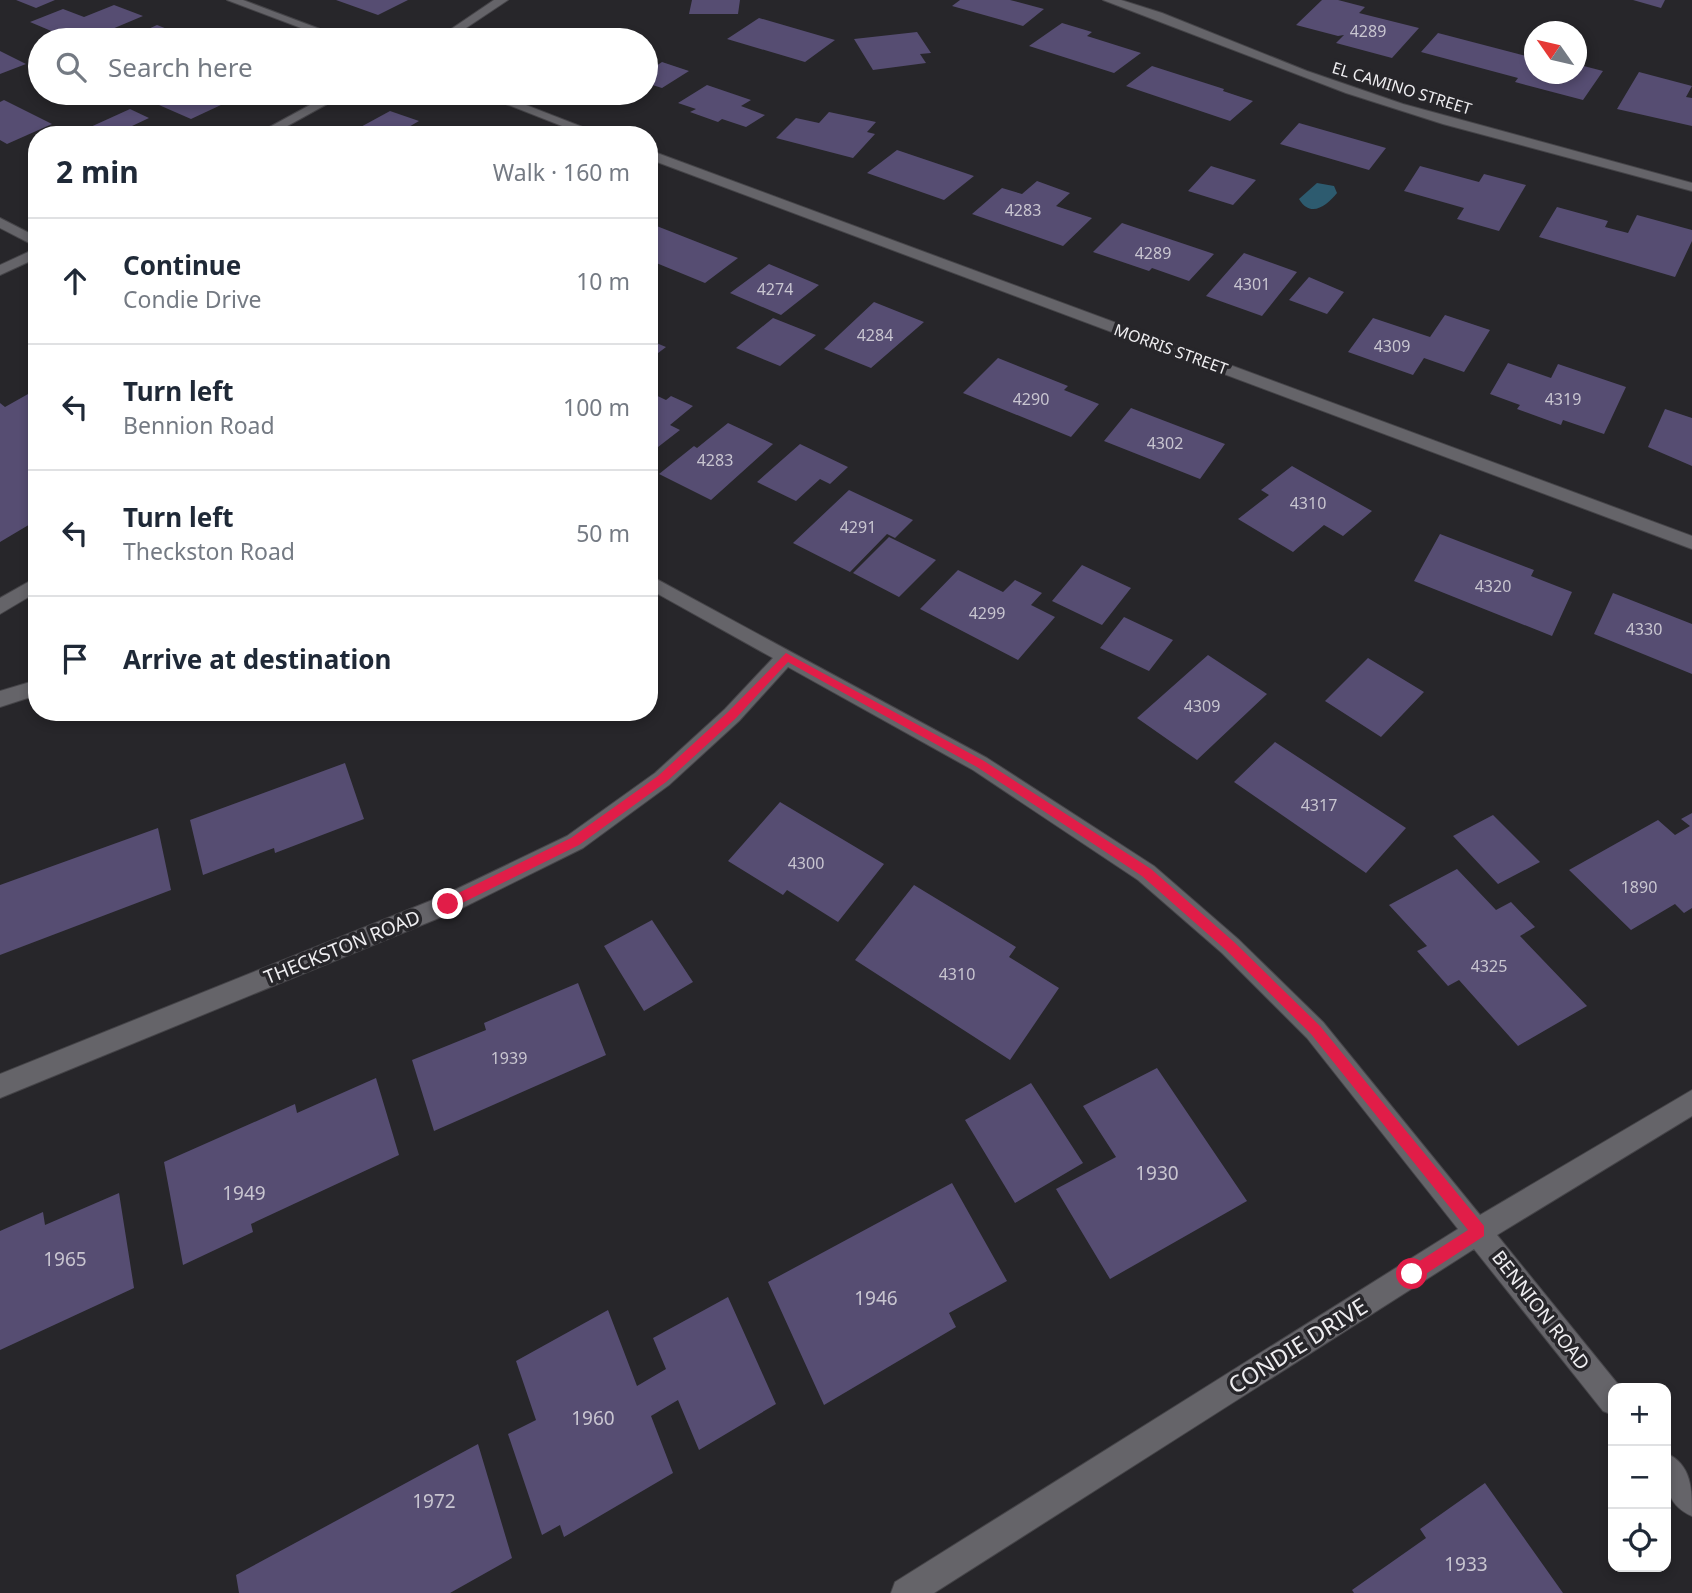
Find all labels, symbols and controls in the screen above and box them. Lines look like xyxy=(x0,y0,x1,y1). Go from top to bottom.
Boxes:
house number: 4289 xyxy=(1350,20,1386,42)
north arrow xyxy=(1524,21,1587,84)
search box xyxy=(28,28,658,105)
icon: search xyxy=(52,48,90,86)
text: Search here xyxy=(108,49,253,85)
street label: EL CAMINO STREET xyxy=(1330,56,1475,120)
text: 2 min xyxy=(56,151,139,192)
text: Walk · 160 m xyxy=(493,156,630,188)
house number: 4283 xyxy=(1005,199,1041,221)
house number: 4289 xyxy=(1135,242,1171,264)
text: Continue xyxy=(123,247,241,283)
icon: ahead xyxy=(56,262,94,300)
text: 10 m xyxy=(576,265,630,297)
house number: 4301 xyxy=(1234,273,1270,295)
house number: 4274 xyxy=(757,278,793,300)
text: Condie Drive xyxy=(123,283,262,315)
street label: MORRIS STREET xyxy=(1111,318,1231,380)
house number: 4284 xyxy=(857,324,893,346)
house number: 4309 xyxy=(1374,335,1410,357)
text: Turn left xyxy=(123,373,234,409)
icon: left xyxy=(56,388,94,426)
house number: 4290 xyxy=(1013,388,1049,410)
house number: 4319 xyxy=(1545,388,1581,410)
text: 100 m xyxy=(563,391,630,423)
text: Bennion Road xyxy=(123,409,275,441)
house number: 4302 xyxy=(1147,432,1183,454)
house number: 4283 xyxy=(697,449,733,471)
house number: 4310 xyxy=(1290,492,1326,514)
text: Turn left xyxy=(123,499,234,535)
icon: left xyxy=(56,514,94,552)
house number: 4291 xyxy=(840,516,876,538)
text: 50 m xyxy=(576,517,630,549)
text: Theckston Road xyxy=(123,535,295,567)
house number: 4320 xyxy=(1475,575,1511,597)
house number: 4299 xyxy=(969,602,1005,624)
house number: 4330 xyxy=(1626,618,1662,640)
icon: arrive xyxy=(56,640,94,678)
text: Arrive at destination xyxy=(123,641,392,677)
house number: 4309 xyxy=(1184,695,1220,717)
house number: 4317 xyxy=(1301,794,1337,816)
house number: 4300 xyxy=(788,852,824,874)
house number: 1890 xyxy=(1621,876,1657,898)
route end xyxy=(432,888,463,919)
street label: THECKSTON ROAD xyxy=(260,904,424,990)
house number: 4325 xyxy=(1471,955,1507,977)
house number: 4310 xyxy=(939,963,975,985)
house number: 1939 xyxy=(491,1047,527,1069)
house number: 1930 xyxy=(1135,1160,1179,1186)
house number: 1949 xyxy=(222,1180,266,1206)
street label: BENNION ROAD xyxy=(1486,1245,1596,1375)
house number: 1965 xyxy=(43,1246,87,1272)
route start xyxy=(1396,1258,1427,1289)
house number: 1946 xyxy=(854,1285,898,1311)
street label: CONDIE DRIVE xyxy=(1222,1290,1373,1401)
map controls xyxy=(1608,1383,1671,1572)
button: + xyxy=(1608,1383,1671,1446)
house number: 1960 xyxy=(571,1405,615,1431)
button: − xyxy=(1608,1446,1671,1509)
house number: 1972 xyxy=(412,1488,456,1514)
button: locate xyxy=(1608,1509,1671,1572)
house number: 1933 xyxy=(1444,1551,1488,1577)

